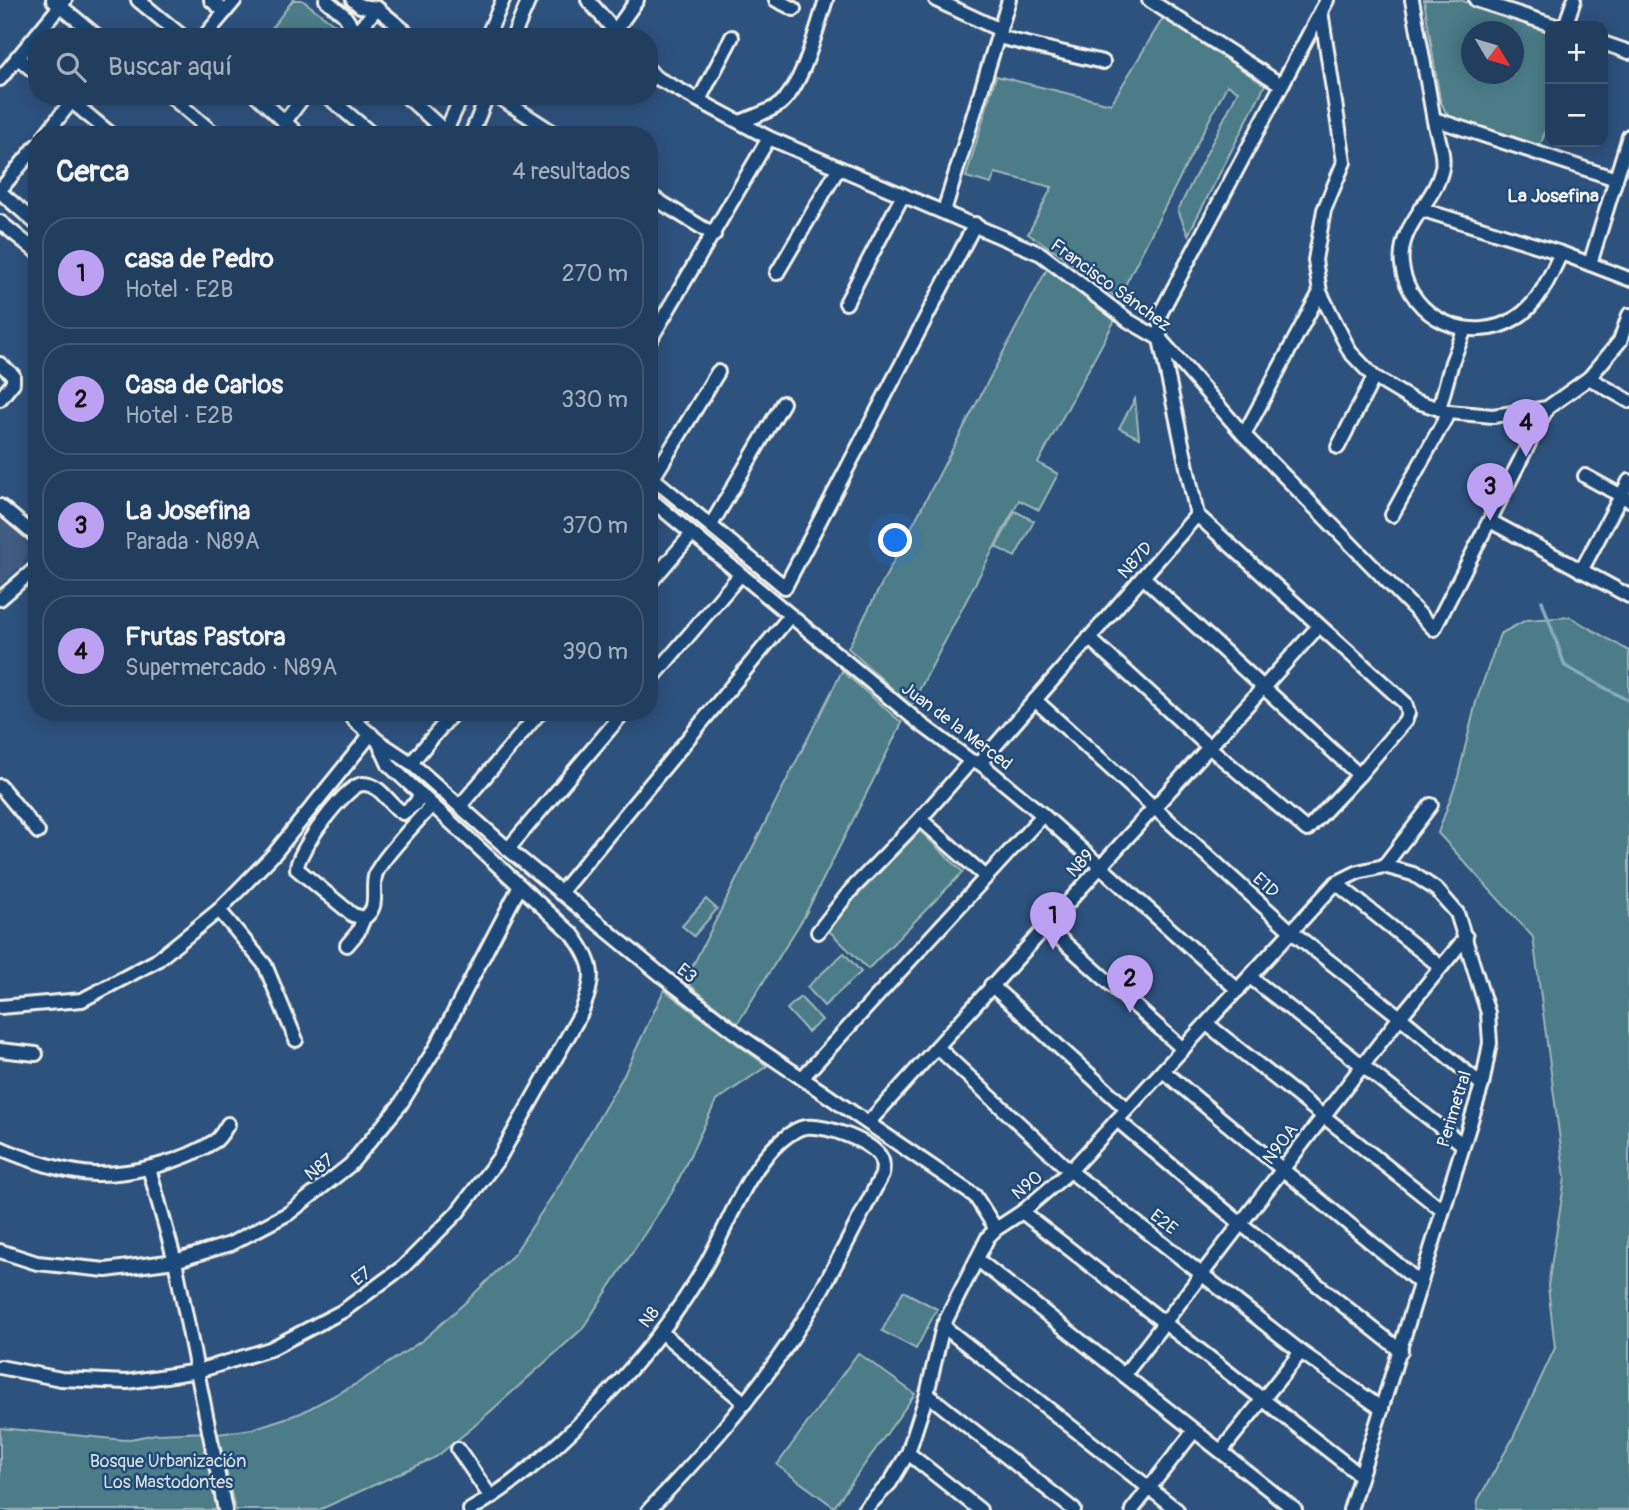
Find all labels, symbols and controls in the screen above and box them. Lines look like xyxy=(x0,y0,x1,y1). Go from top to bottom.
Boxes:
north arrow xyxy=(1461,21,1524,84)
map controls xyxy=(1545,21,1608,147)
button: + xyxy=(1545,21,1608,84)
search box xyxy=(28,28,658,105)
icon: search xyxy=(52,48,90,86)
text: Buscar aquí xyxy=(108,51,232,83)
button: − xyxy=(1545,84,1608,147)
text: Cerca xyxy=(56,153,129,190)
text: 4 resultados xyxy=(512,157,630,186)
district label: La Josefina xyxy=(1507,184,1599,208)
street label: Francisco Sánchez xyxy=(1046,234,1175,337)
text: casa de Pedro xyxy=(125,243,274,275)
text: 1 xyxy=(77,259,86,288)
text: 270 m xyxy=(562,259,628,288)
text: Hotel · E2B xyxy=(125,275,233,304)
text: Casa de Carlos xyxy=(125,369,283,401)
text: 2 xyxy=(75,385,87,414)
text: 330 m xyxy=(561,385,628,414)
pin: 4 xyxy=(1503,399,1549,457)
text: Hotel · E2B xyxy=(125,401,233,430)
pin: 3 xyxy=(1467,463,1513,521)
text: La Josefina xyxy=(125,495,250,527)
text: 3 xyxy=(75,511,87,540)
text: 370 m xyxy=(562,511,628,540)
your location xyxy=(878,523,912,557)
text: Parada · N89A xyxy=(125,527,260,556)
street label: N87D xyxy=(1113,537,1158,584)
text: Frutas Pastora xyxy=(125,621,286,653)
text: 4 xyxy=(74,637,88,666)
text: 390 m xyxy=(562,637,628,666)
text: Supermercado · N89A xyxy=(125,653,337,682)
street label: Juan de la Merced xyxy=(897,677,1017,776)
street label: N89 xyxy=(1062,844,1099,882)
street label: E1D xyxy=(1248,868,1284,903)
pin: 1 xyxy=(1030,892,1076,950)
pin: 2 xyxy=(1107,955,1153,1013)
street label: E3 xyxy=(672,958,701,988)
street label: Perimetral xyxy=(1432,1068,1477,1150)
street label: N90A xyxy=(1258,1119,1303,1169)
street label: N87 xyxy=(300,1149,339,1186)
street label: N90 xyxy=(1007,1166,1048,1205)
street label: E2E xyxy=(1145,1204,1182,1240)
street label: E7 xyxy=(347,1261,376,1291)
street label: N8 xyxy=(634,1302,665,1333)
park label: Bosque Urbanización Los Mastodontes xyxy=(90,1450,246,1494)

